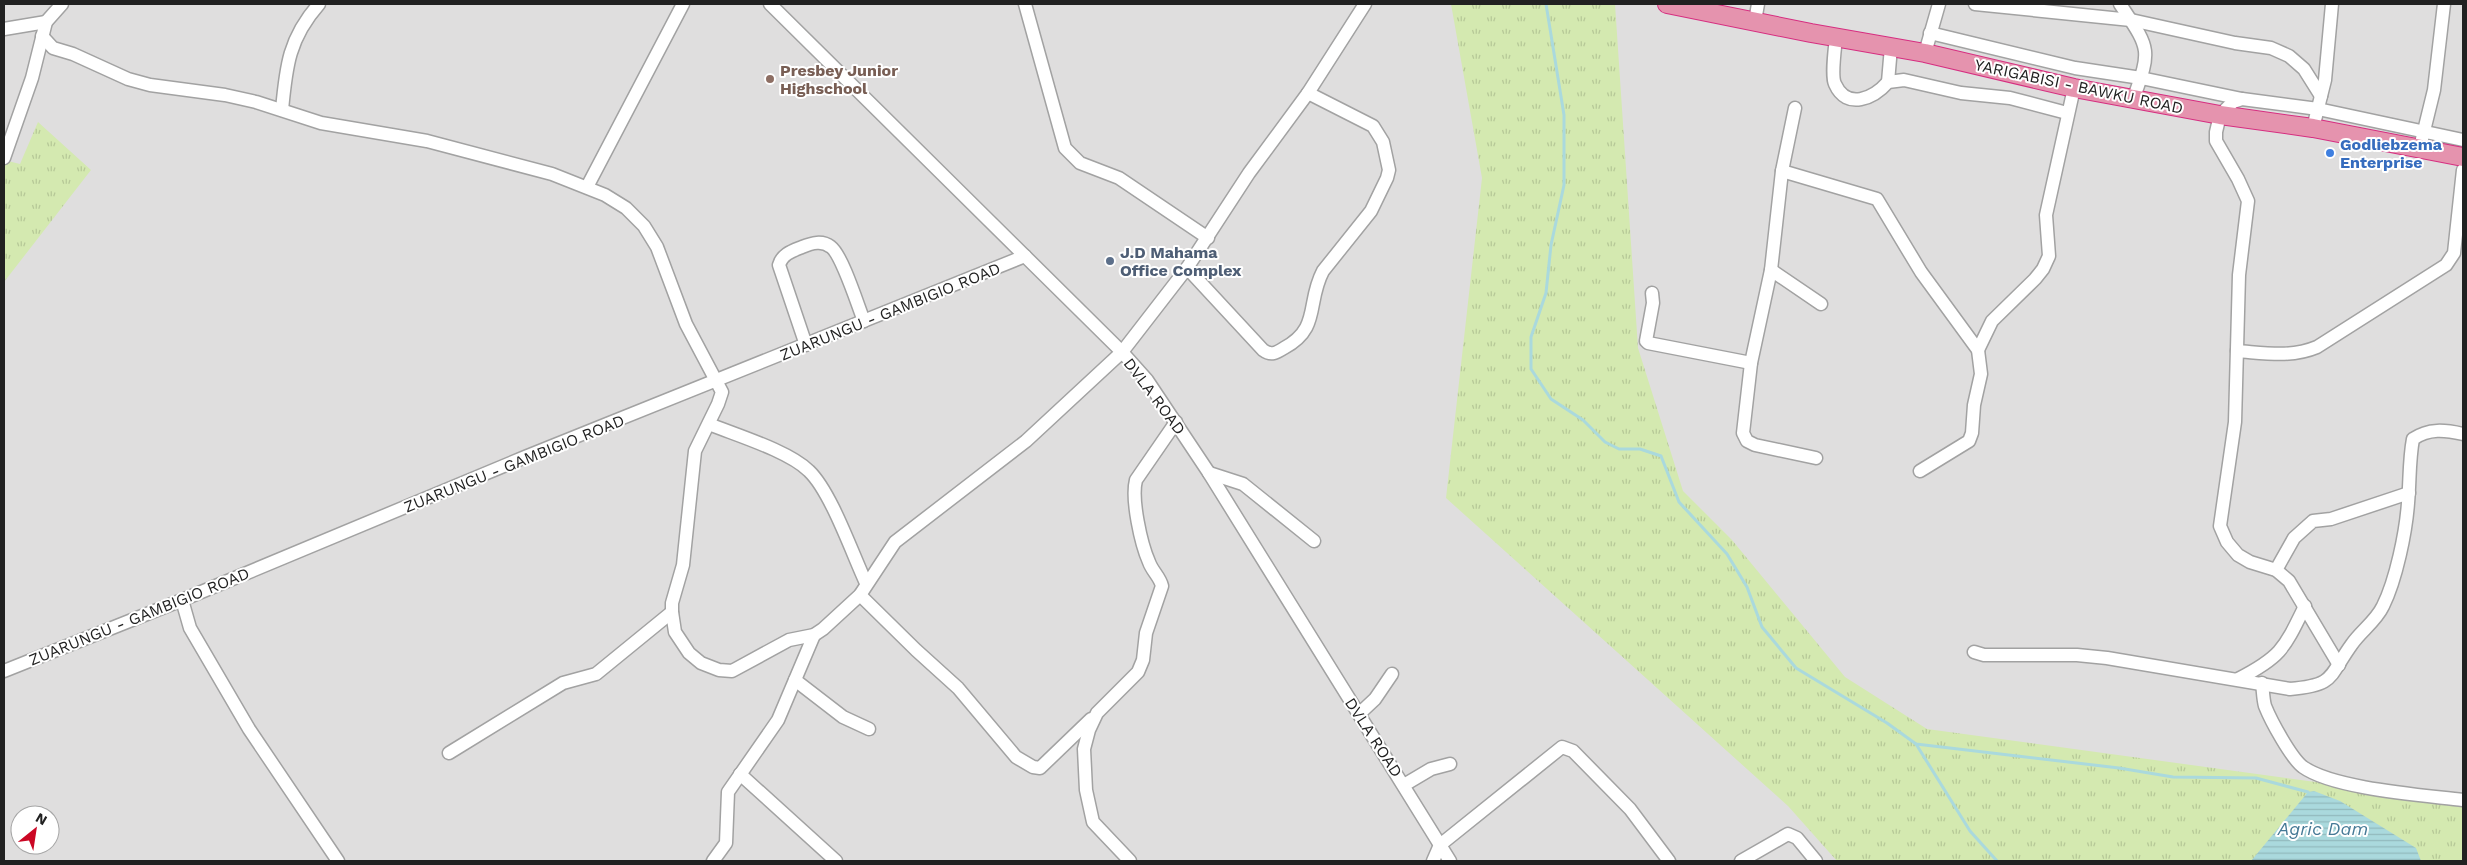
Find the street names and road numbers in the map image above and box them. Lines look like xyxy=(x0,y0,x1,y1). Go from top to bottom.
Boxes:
street label: YARIGABISI - BAWKU ROAD xyxy=(1973,55,2185,118)
street label: ZUARUNGU - GAMBIGIO ROAD xyxy=(777,258,1003,365)
street label: DVLA ROAD xyxy=(1120,354,1190,438)
street label: ZUARUNGU - GAMBIGIO ROAD xyxy=(401,410,627,517)
street label: ZUARUNGU - GAMBIGIO ROAD xyxy=(26,563,252,670)
street label: DVLA ROAD xyxy=(1341,694,1406,781)

